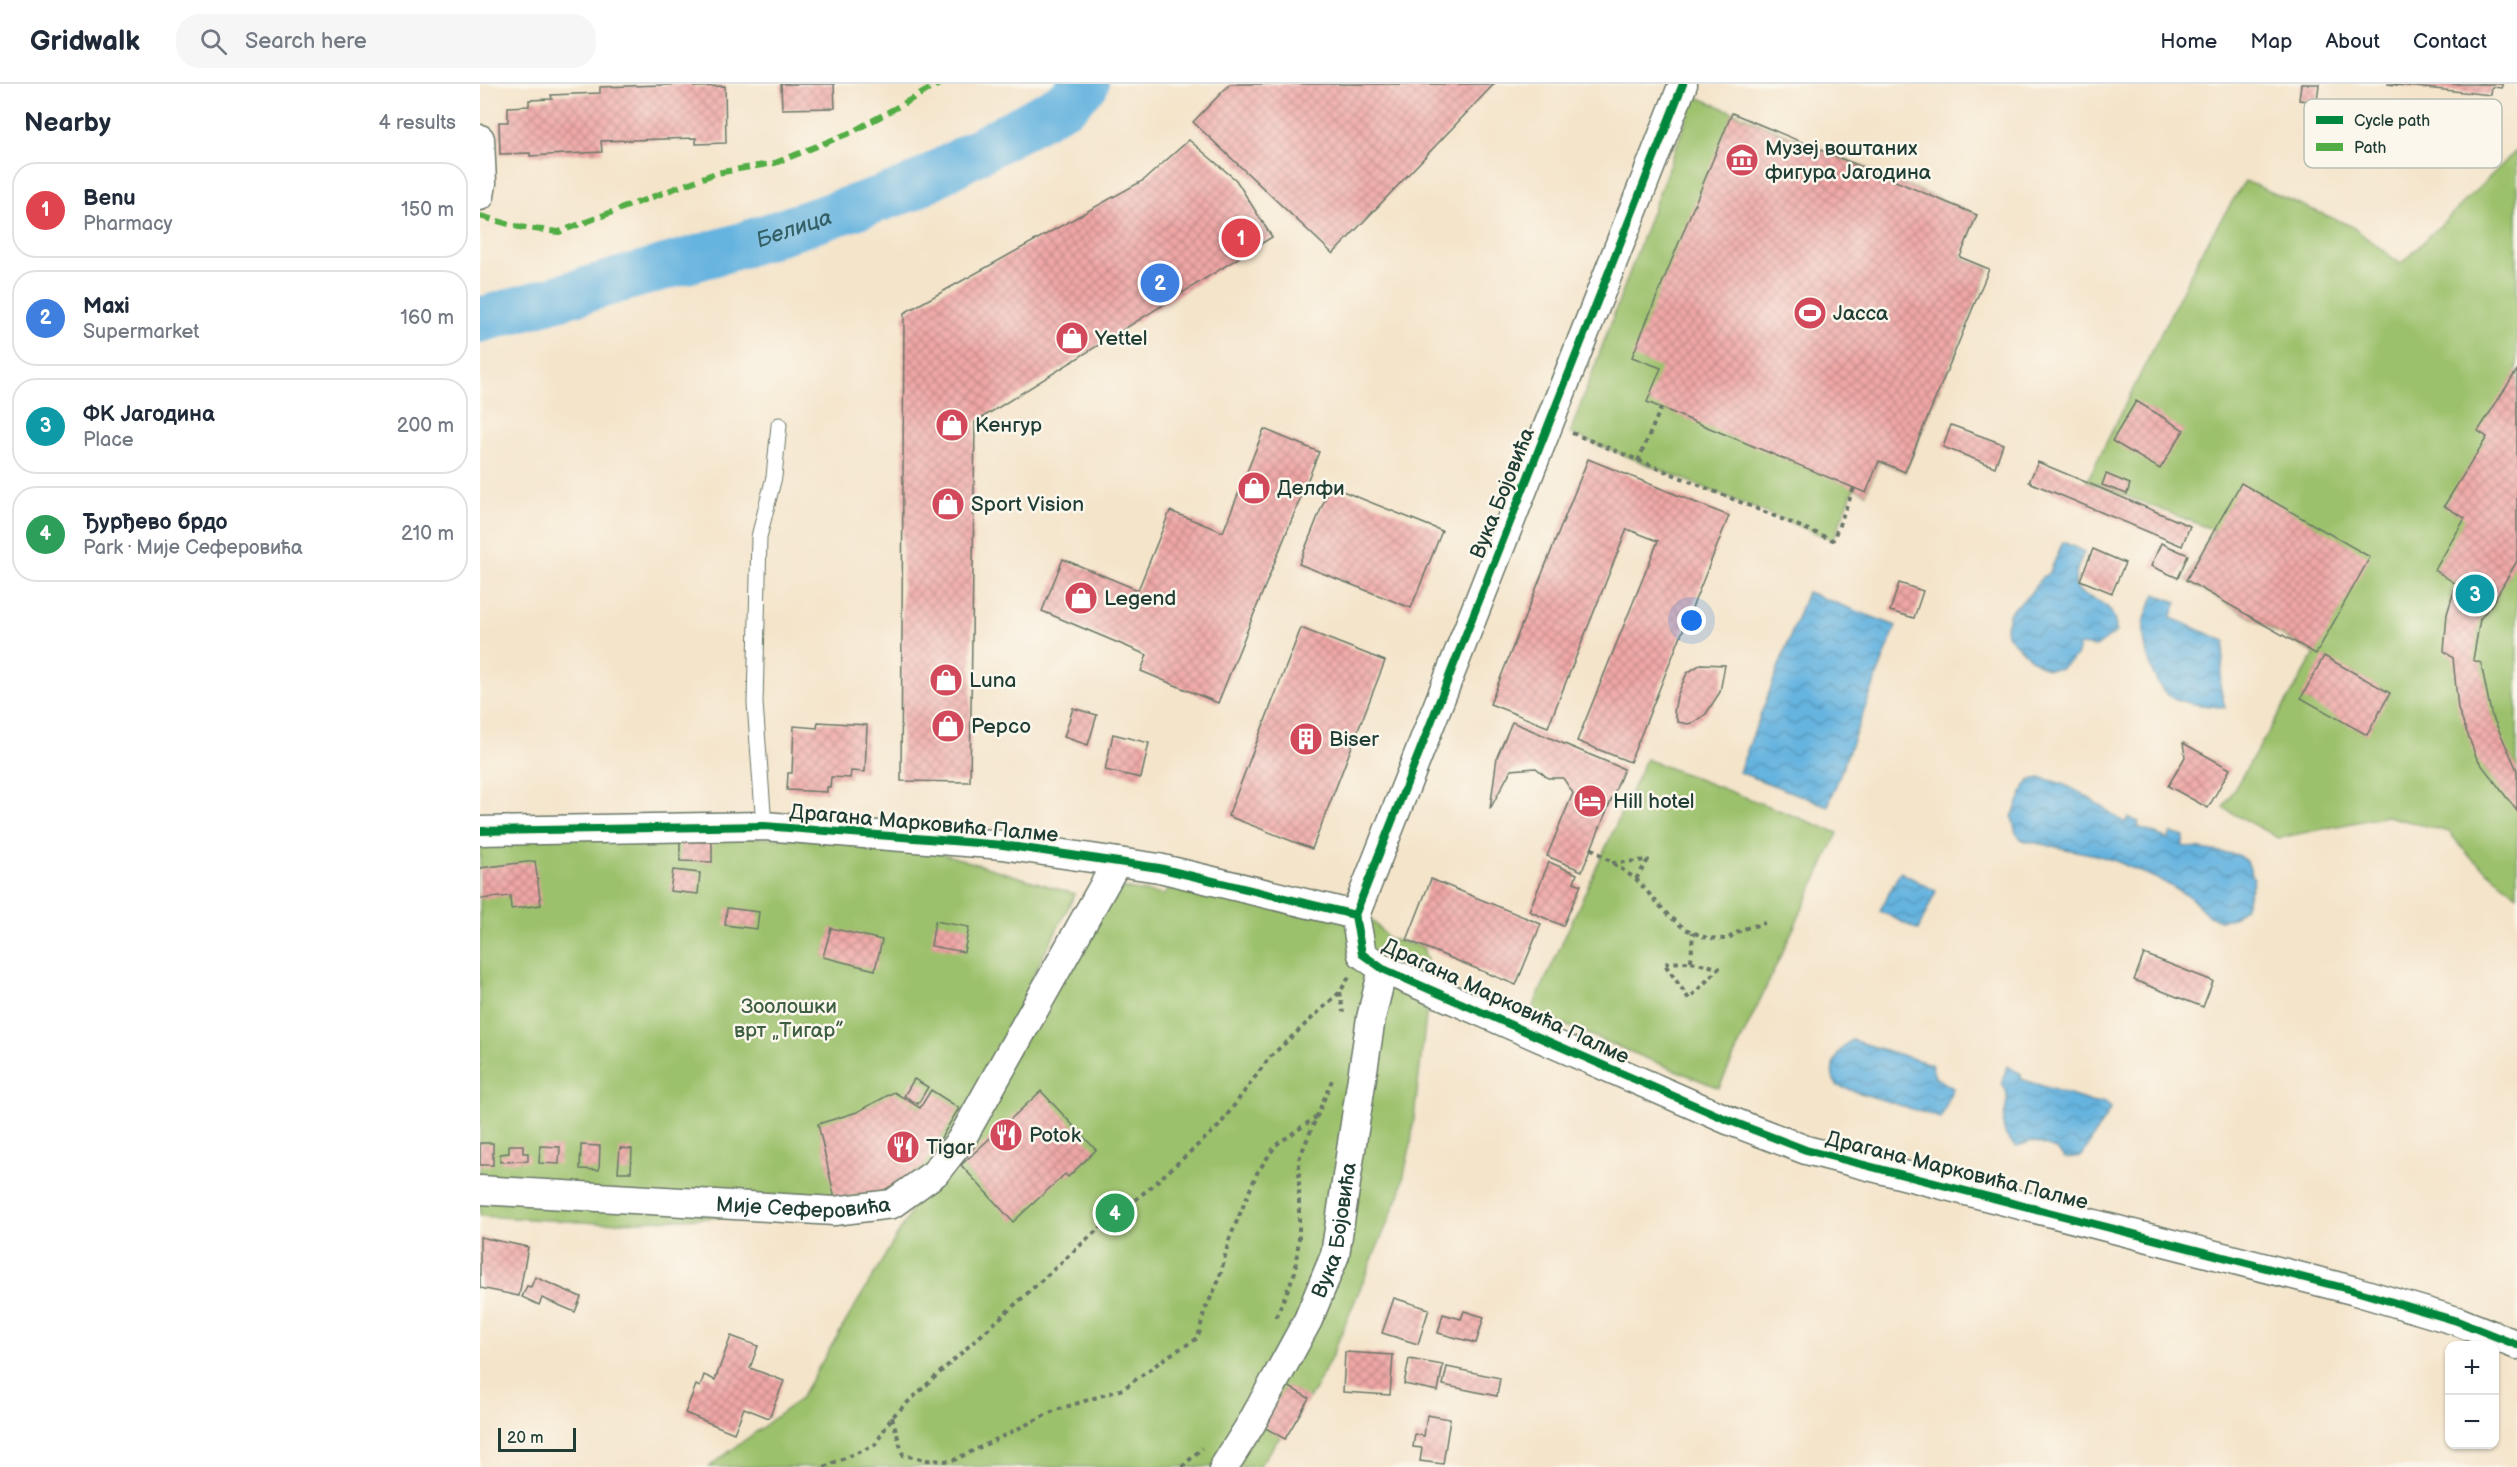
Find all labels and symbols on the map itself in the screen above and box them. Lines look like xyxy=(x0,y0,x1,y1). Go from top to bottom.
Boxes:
legend xyxy=(2304,99,2502,168)
text: Cycle path xyxy=(2354,112,2430,131)
place label: Музеј воштаних фигура Јагодина xyxy=(1765,136,1932,185)
text: Path xyxy=(2354,139,2386,158)
museum icon: Музеј воштаних фигура Јагодина xyxy=(1724,142,1760,178)
water label: Белица xyxy=(753,204,836,254)
pin: 1 xyxy=(1222,216,1260,260)
pin: 2 xyxy=(1140,260,1180,306)
sports icon: Јасса xyxy=(1792,295,1828,331)
place label: Јасса xyxy=(1833,301,1889,326)
shop icon: Yettel xyxy=(1054,320,1090,356)
place label: Yettel xyxy=(1094,326,1147,351)
shop icon: Кенгур xyxy=(934,407,970,443)
place label: Кенгур xyxy=(975,413,1042,438)
street label: Вука Бојовића xyxy=(1465,424,1540,562)
shop icon: Делфи xyxy=(1236,470,1272,506)
place label: Делфи xyxy=(1277,476,1345,501)
shop icon: Sport Vision xyxy=(930,486,966,522)
place label: Sport Vision xyxy=(971,492,1084,517)
pin: 3 xyxy=(2456,572,2494,616)
shop icon: Legend xyxy=(1063,580,1099,616)
place label: Legend xyxy=(1104,586,1176,611)
your location xyxy=(1677,606,1706,635)
shop icon: Luna xyxy=(928,662,964,698)
place label: Luna xyxy=(969,668,1017,693)
shop icon: Pepco xyxy=(930,708,966,744)
place label: Pepco xyxy=(971,714,1031,739)
building icon: Biser xyxy=(1288,721,1324,757)
place label: Biser xyxy=(1329,727,1379,752)
hotel icon: Hill hotel xyxy=(1572,783,1608,819)
place label: Hill hotel xyxy=(1613,789,1695,814)
street label: Драгана Марковића Палме xyxy=(789,799,1060,848)
street label: Драгана Марковића Палме xyxy=(1378,933,1634,1070)
park label: Зоолошки врт „Тигар” xyxy=(734,994,844,1043)
restaurant icon: Potok xyxy=(988,1117,1024,1153)
place label: Potok xyxy=(1029,1123,1082,1148)
street label: Драгана Марковића Палме xyxy=(1823,1126,2091,1215)
restaurant icon: Tigar xyxy=(885,1129,921,1165)
place label: Tigar xyxy=(926,1135,975,1160)
street label: Вука Бојовића xyxy=(1307,1160,1362,1302)
pin: 4 xyxy=(1096,1190,1134,1236)
street label: Мије Сеферовића xyxy=(715,1192,893,1224)
scale bar xyxy=(498,1425,576,1452)

